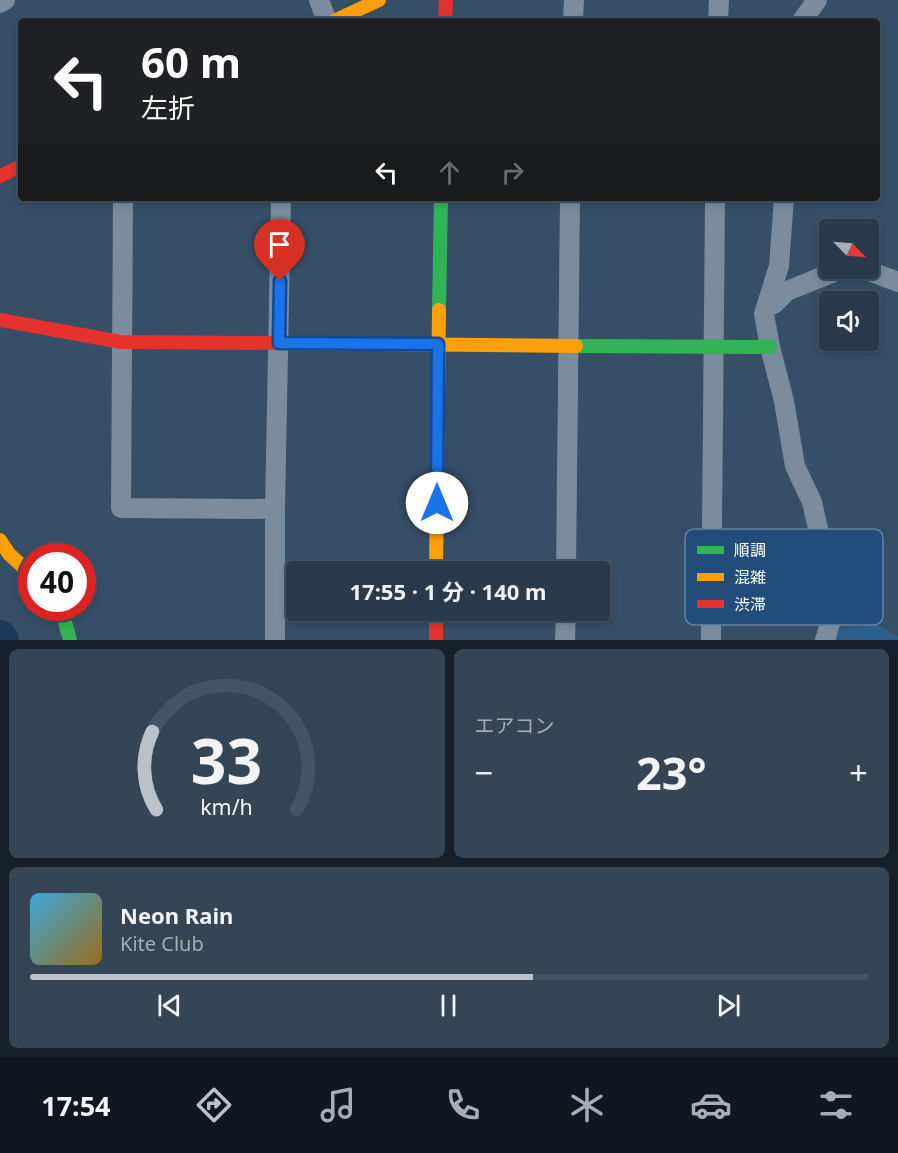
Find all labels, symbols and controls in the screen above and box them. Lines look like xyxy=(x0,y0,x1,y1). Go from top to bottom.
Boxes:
text: 60 m xyxy=(141,33,241,90)
icon: left xyxy=(42,42,120,120)
text: 左折 xyxy=(141,89,195,126)
icon: left xyxy=(370,156,403,189)
icon: ahead xyxy=(433,156,466,189)
icon: right xyxy=(496,156,529,189)
pin xyxy=(254,219,305,281)
north arrow xyxy=(819,219,879,279)
map controls xyxy=(819,219,879,351)
icon: arrive xyxy=(263,228,296,261)
button: sound xyxy=(819,291,879,351)
position arrow xyxy=(405,471,469,535)
legend xyxy=(685,529,883,625)
text: 順調 xyxy=(734,539,766,561)
speed limit sign: 40 xyxy=(18,543,96,621)
text: 混雑 xyxy=(734,566,766,588)
text: 17:55 · 1 分 · 140 m xyxy=(350,576,547,606)
text: 渋滞 xyxy=(734,593,766,615)
text: エアコン xyxy=(475,712,555,739)
text: 33 xyxy=(191,717,262,802)
text: 23° xyxy=(636,742,707,803)
text: − xyxy=(475,750,493,795)
text: + xyxy=(849,750,868,795)
text: km/h xyxy=(200,793,253,822)
text: Neon Rain xyxy=(120,900,233,930)
text: Kite Club xyxy=(120,930,204,957)
icon: previous xyxy=(153,989,186,1022)
icon: pause xyxy=(432,989,465,1022)
icon: next xyxy=(712,989,745,1022)
icon: directions xyxy=(193,1084,235,1126)
icon: music xyxy=(317,1084,359,1126)
icon: phone xyxy=(442,1084,484,1126)
icon: climate xyxy=(566,1084,608,1126)
icon: car xyxy=(690,1084,732,1126)
icon: filters xyxy=(815,1084,857,1126)
text: 17:54 xyxy=(41,1087,111,1124)

